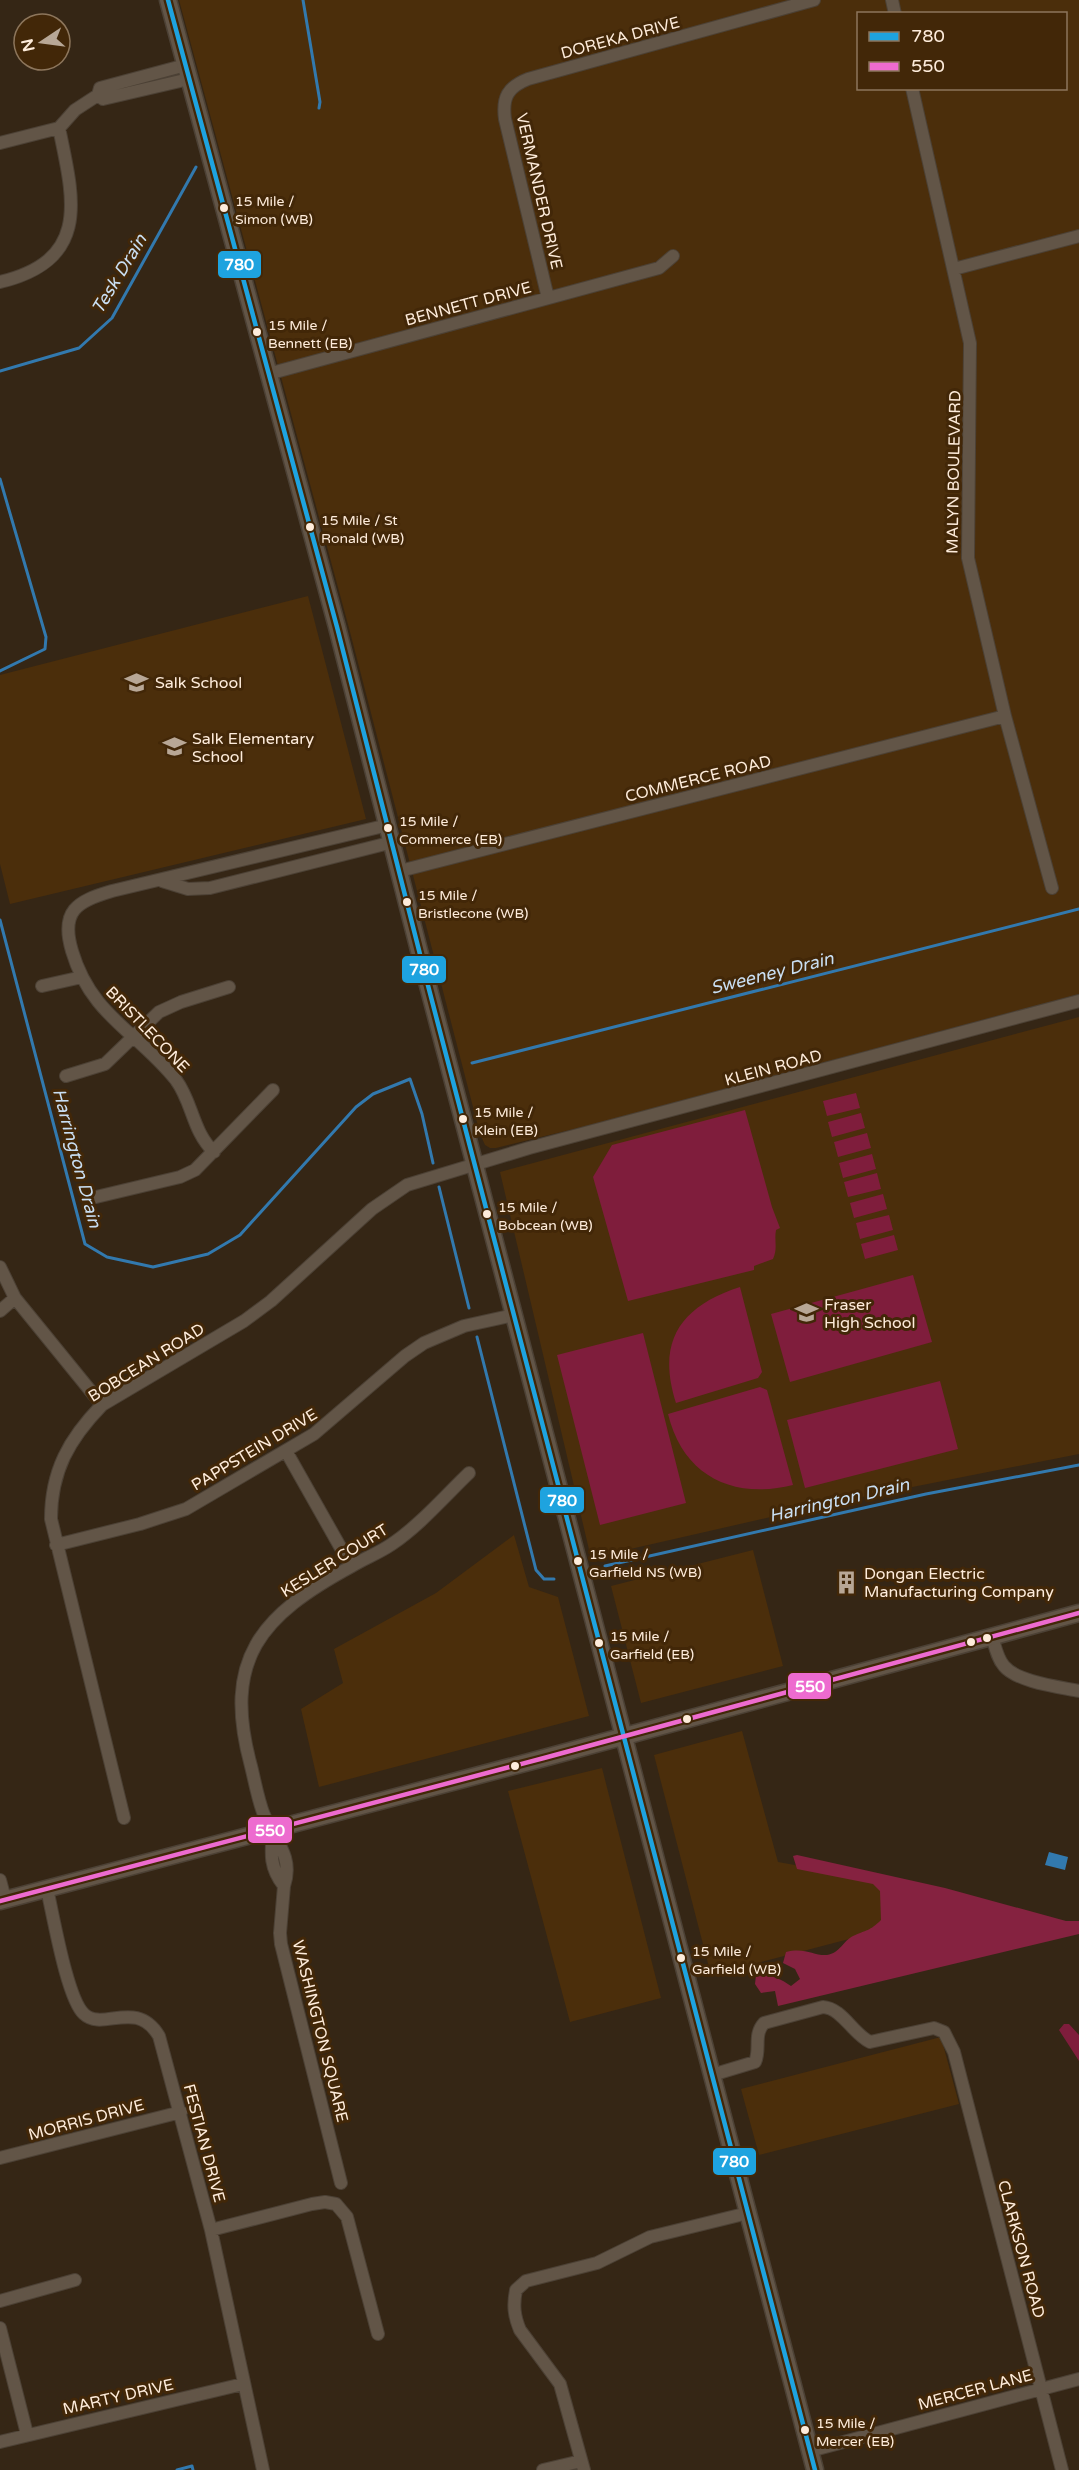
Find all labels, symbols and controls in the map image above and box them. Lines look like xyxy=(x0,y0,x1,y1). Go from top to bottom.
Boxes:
north arrow xyxy=(12,12,72,72)
street label: DOREKA DRIVE xyxy=(559,12,682,63)
legend xyxy=(857,12,1067,90)
text: 780 xyxy=(911,25,945,47)
text: N xyxy=(17,37,40,54)
text: 550 xyxy=(911,55,945,77)
street label: VERMANDER DRIVE xyxy=(511,111,567,271)
place label: 15 Mile / Simon (WB) xyxy=(235,193,313,228)
marker: 15 Mile / Simon (WB) xyxy=(218,202,230,214)
water label: Tesk Drain xyxy=(87,229,152,318)
line badge: 780 xyxy=(217,250,262,279)
text: 780 xyxy=(224,255,254,275)
street label: BENNETT DRIVE xyxy=(403,277,534,330)
place label: 15 Mile / Bennett (EB) xyxy=(268,317,352,352)
marker: 15 Mile / Bennett (EB) xyxy=(251,326,263,338)
street label: MALYN BOULEVARD xyxy=(943,390,965,554)
place label: 15 Mile / St Ronald (WB) xyxy=(321,512,404,547)
marker: 15 Mile / St Ronald (WB) xyxy=(304,521,316,533)
school or university icon: Salk School xyxy=(124,669,150,695)
place label: Salk School xyxy=(155,673,242,693)
place label: Salk Elementary School xyxy=(192,729,314,767)
school or university icon: Salk Elementary School xyxy=(161,734,187,760)
street label: COMMERCE ROAD xyxy=(623,751,773,807)
place label: 15 Mile / Commerce (EB) xyxy=(399,813,502,848)
marker: 15 Mile / Commerce (EB) xyxy=(382,822,394,834)
place label: 15 Mile / Bristlecone (WB) xyxy=(418,887,528,922)
marker: 15 Mile / Bristlecone (WB) xyxy=(401,896,413,908)
water label: Sweeney Drain xyxy=(708,947,837,999)
line badge: 780 xyxy=(401,955,447,984)
text: 780 xyxy=(409,960,439,980)
street label: BRISTLECONE xyxy=(101,982,193,1077)
street label: KLEIN ROAD xyxy=(722,1045,824,1091)
water label: Harrington Drain xyxy=(48,1086,106,1231)
place label: 15 Mile / Klein (EB) xyxy=(474,1104,538,1139)
marker: 15 Mile / Klein (EB) xyxy=(457,1113,469,1125)
place label: 15 Mile / Bobcean (WB) xyxy=(498,1199,593,1234)
marker: 15 Mile / Bobcean (WB) xyxy=(481,1208,493,1220)
place label: Fraser High School xyxy=(824,1295,915,1333)
school or university icon: Fraser High School xyxy=(793,1300,819,1326)
street label: BOBCEAN ROAD xyxy=(85,1319,208,1407)
street label: PAPPSTEIN DRIVE xyxy=(188,1404,321,1495)
water label: Harrington Drain xyxy=(767,1473,912,1527)
line badge: 780 xyxy=(539,1486,585,1514)
text: 780 xyxy=(547,1491,577,1511)
street label: KESLER COURT xyxy=(277,1520,392,1602)
place label: 15 Mile / Garfield NS (WB) xyxy=(589,1546,702,1581)
marker: 15 Mile / Garfield NS (WB) xyxy=(572,1555,584,1567)
place label: Dongan Electric Manufacturing Company xyxy=(864,1564,1054,1602)
building icon: Dongan Electric Manufacturing Company xyxy=(833,1569,859,1595)
place label: 15 Mile / Garfield (EB) xyxy=(610,1628,694,1663)
unlabelled marker xyxy=(981,1632,993,1644)
unlabelled marker xyxy=(965,1636,977,1648)
marker: 15 Mile / Garfield (EB) xyxy=(593,1637,605,1649)
line badge: 550 xyxy=(787,1672,832,1700)
text: 550 xyxy=(795,1677,825,1697)
unlabelled marker xyxy=(681,1713,693,1725)
unlabelled marker xyxy=(509,1760,521,1772)
line badge: 550 xyxy=(247,1816,293,1844)
text: 550 xyxy=(255,1821,285,1841)
street label: WASHINGTON SQUARE xyxy=(288,1938,352,2124)
place label: 15 Mile / Garfield (WB) xyxy=(692,1943,781,1978)
marker: 15 Mile / Garfield (WB) xyxy=(675,1952,687,1964)
street label: FESTIAN DRIVE xyxy=(179,2082,229,2205)
street label: MORRIS DRIVE xyxy=(26,2095,146,2145)
line badge: 780 xyxy=(712,2147,757,2176)
text: 780 xyxy=(719,2152,749,2172)
street label: CLARKSON ROAD xyxy=(993,2178,1049,2320)
street label: MERCER LANE xyxy=(916,2365,1035,2415)
street label: MARTY DRIVE xyxy=(61,2375,175,2419)
place label: 15 Mile / Mercer (EB) xyxy=(816,2415,894,2450)
marker: 15 Mile / Mercer (EB) xyxy=(799,2424,811,2436)

